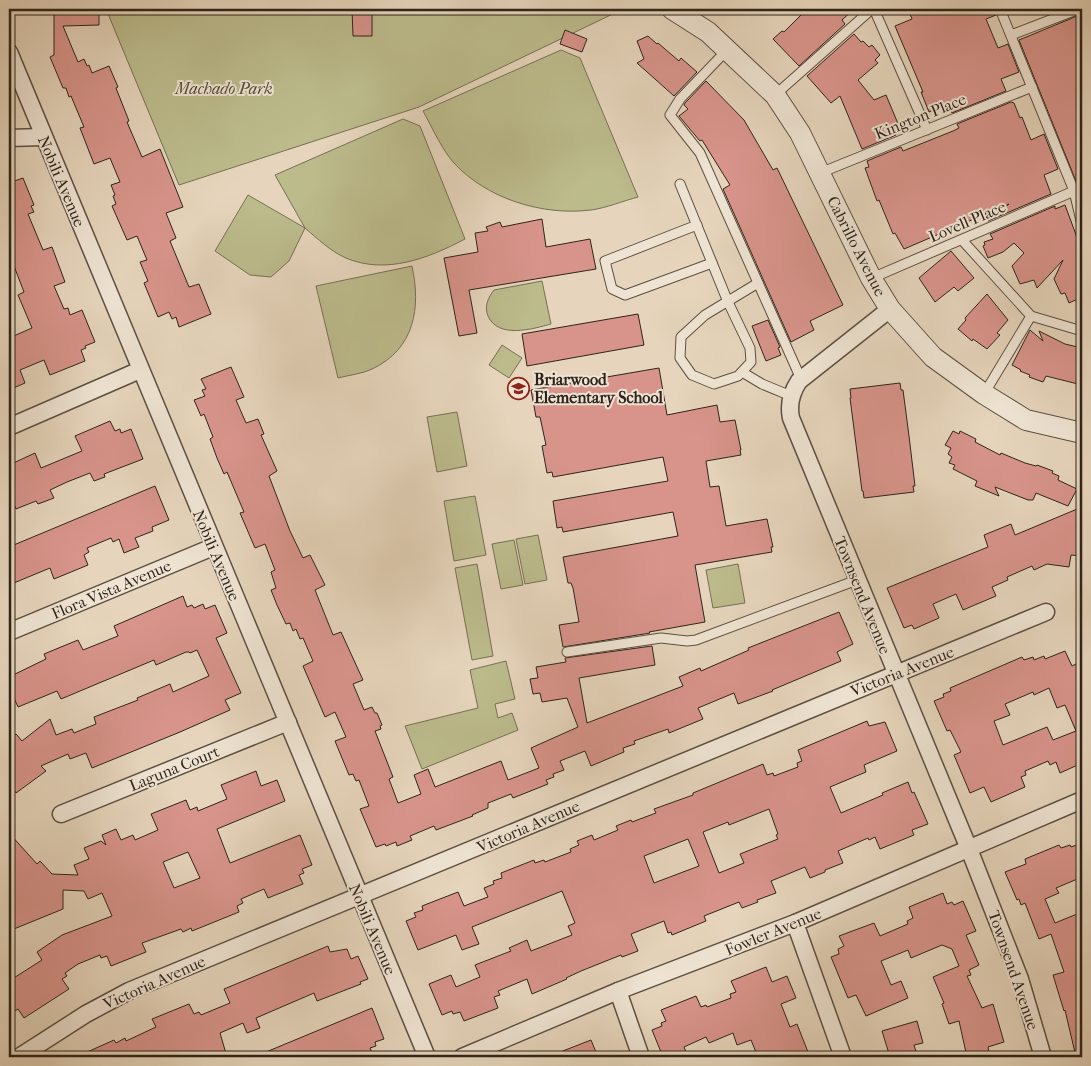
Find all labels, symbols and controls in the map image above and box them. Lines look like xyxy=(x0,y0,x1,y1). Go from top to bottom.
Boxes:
park label: Machado Park xyxy=(174,79,273,98)
street label: Kington Place xyxy=(872,89,969,143)
street label: Nobili Avenue xyxy=(34,133,89,230)
street label: Cabrillo Avenue xyxy=(823,193,890,300)
street label: Lovell Place xyxy=(926,197,1009,246)
place label: Briarwood Elementary School xyxy=(534,370,663,408)
school or university icon: Briarwood Elementary School xyxy=(506,376,530,400)
street label: Nobili Avenue xyxy=(189,507,244,604)
street label: Townsend Avenue xyxy=(830,534,895,657)
street label: Flora Vista Avenue xyxy=(49,556,174,623)
street label: Victoria Avenue xyxy=(847,642,957,701)
street label: Laguna Court xyxy=(126,742,222,795)
street label: Victoria Avenue xyxy=(473,796,582,857)
street label: Nobili Avenue xyxy=(345,881,400,978)
street label: Fowler Avenue xyxy=(722,903,824,959)
street label: Townsend Avenue xyxy=(984,908,1043,1032)
street label: Victoria Avenue xyxy=(99,951,208,1014)

